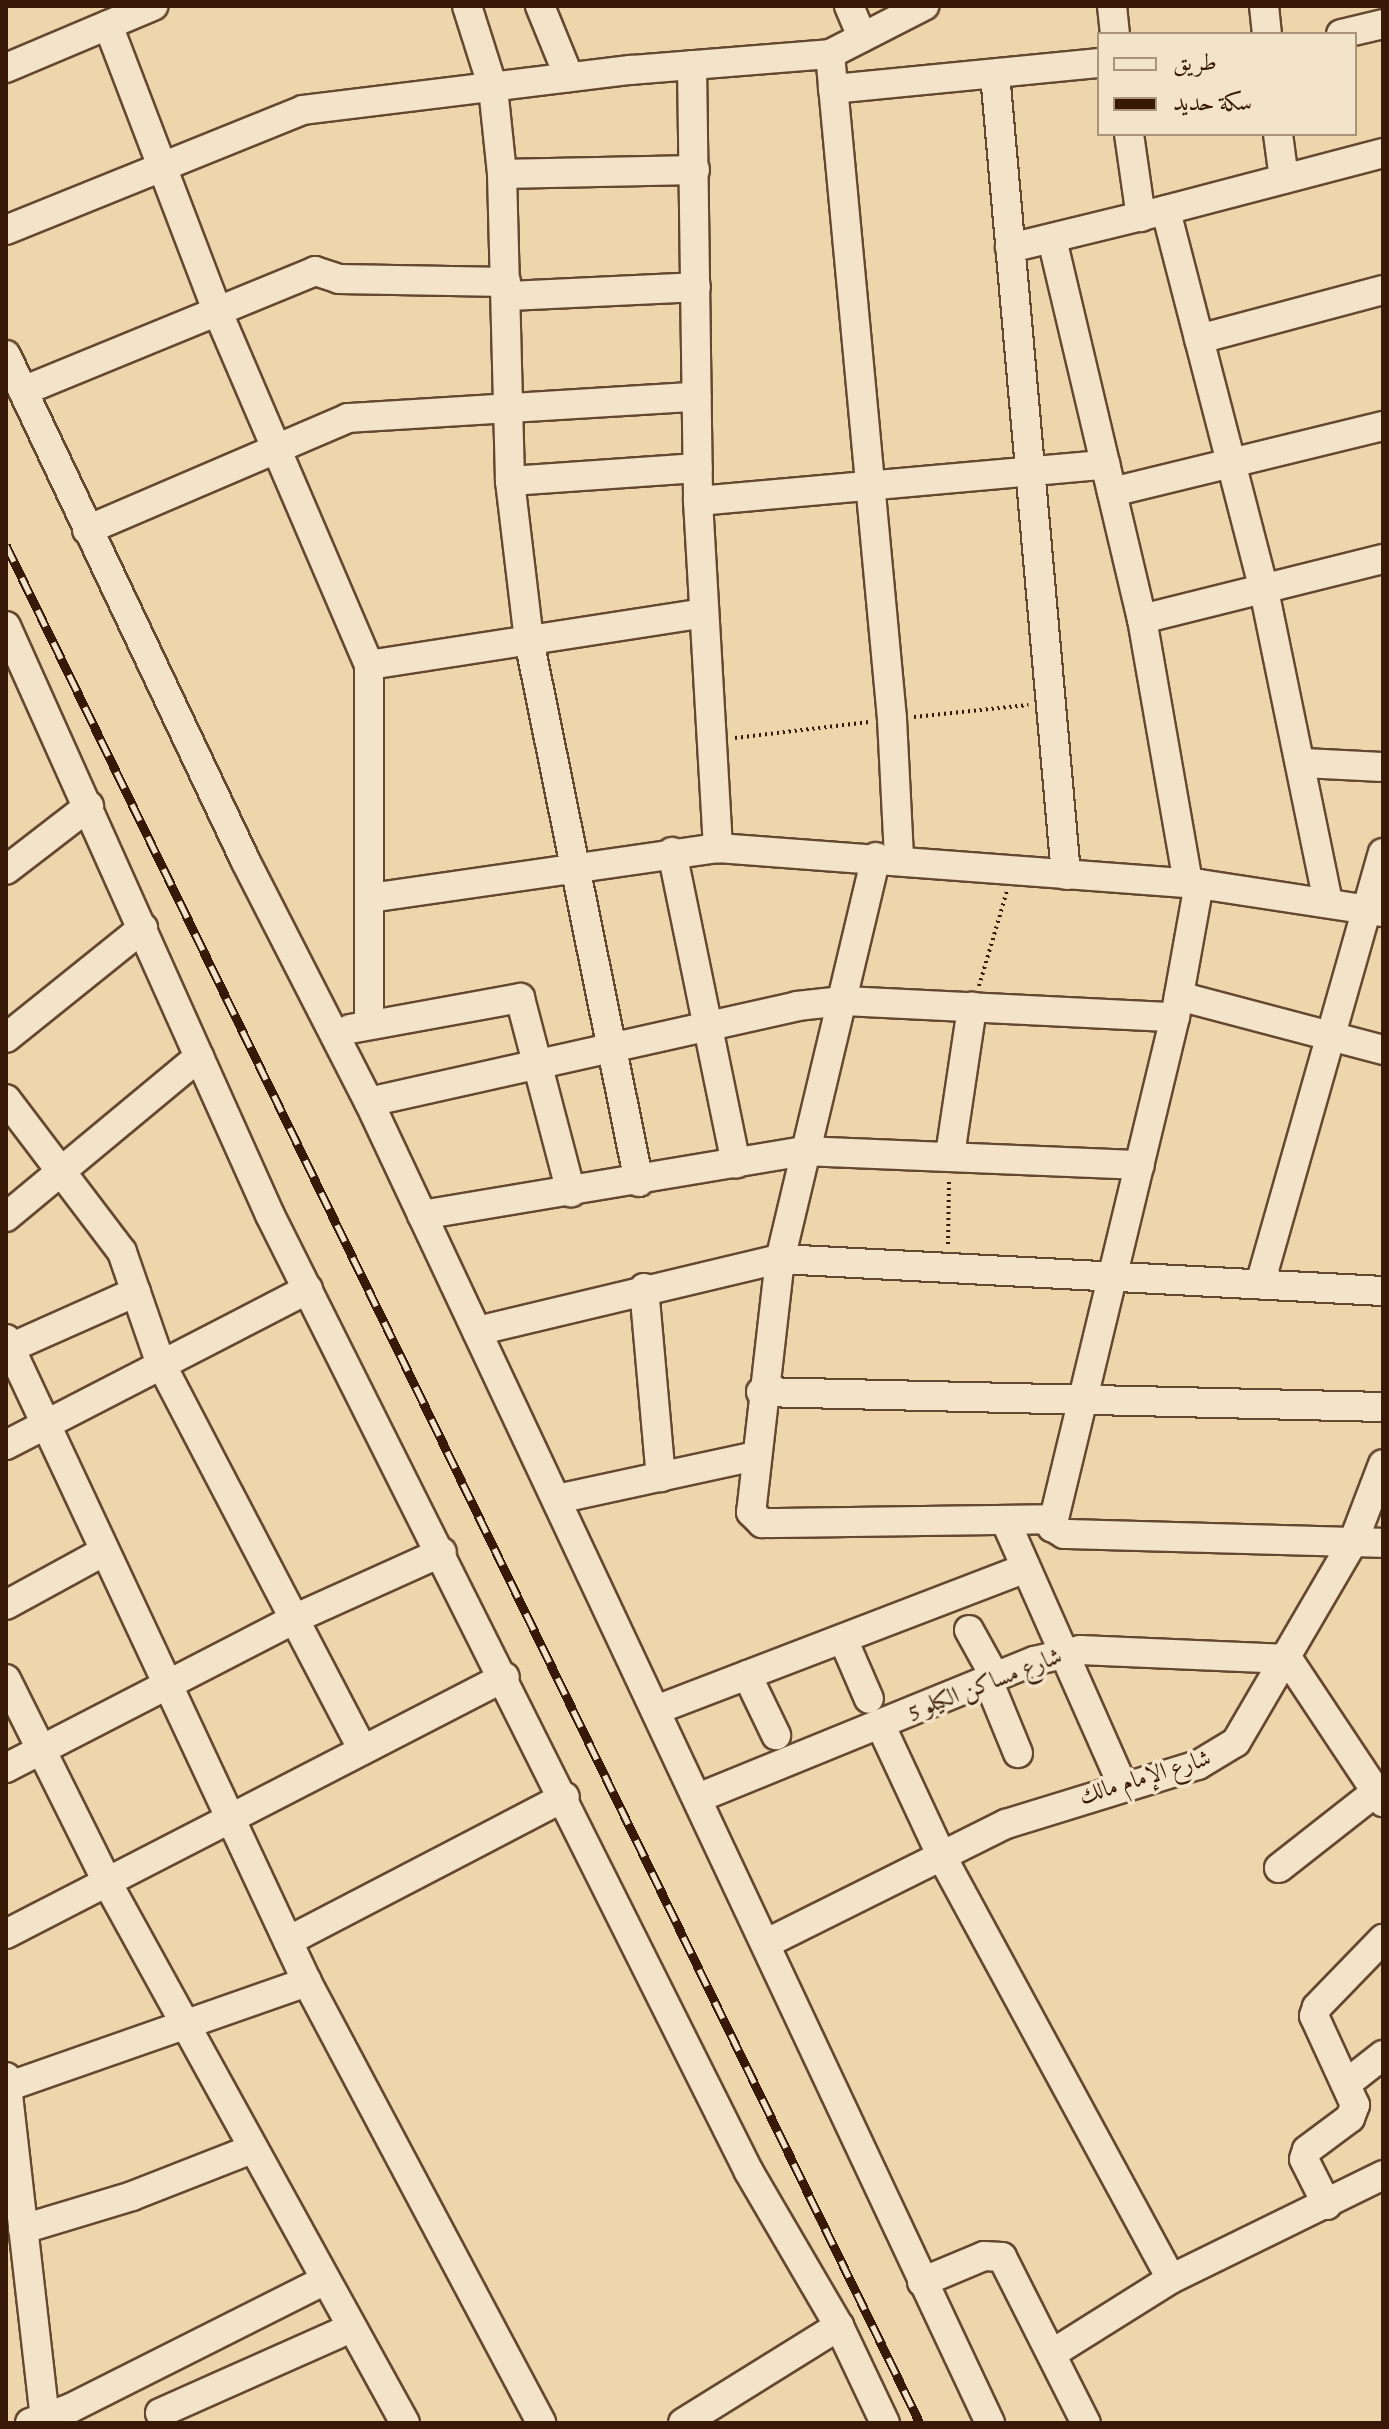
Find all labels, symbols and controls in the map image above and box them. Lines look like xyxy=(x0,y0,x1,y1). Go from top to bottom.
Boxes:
legend xyxy=(1097,32,1357,136)
text: طريق xyxy=(1173,46,1217,78)
text: سكة حديد xyxy=(1173,86,1252,118)
street label: شارع مساكن الكيلو 5 xyxy=(904,1641,1066,1727)
street label: شارع الإمام مالك xyxy=(1076,1743,1214,1811)

